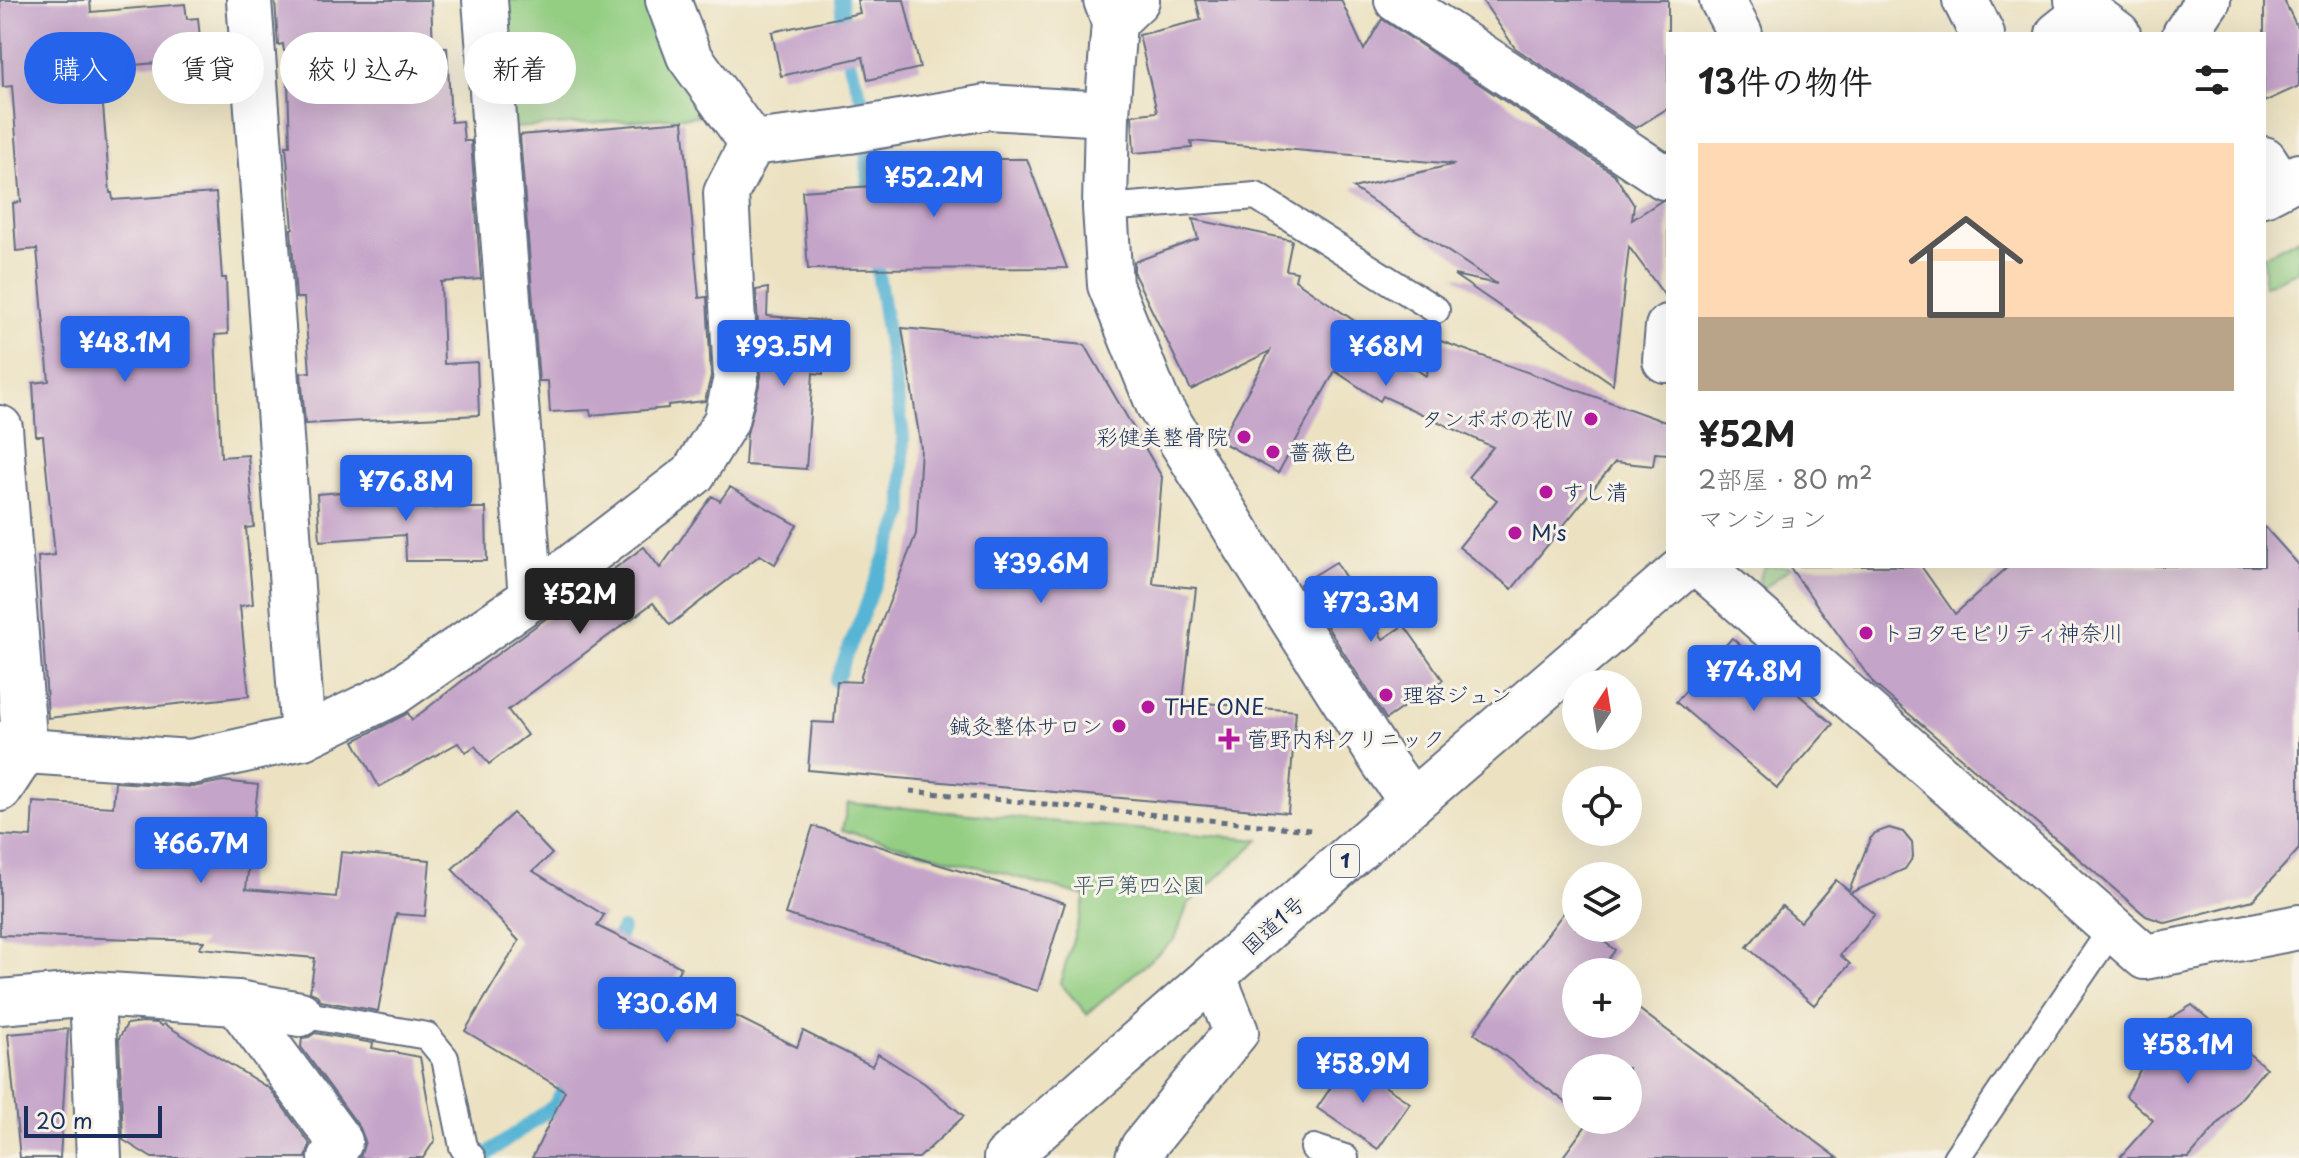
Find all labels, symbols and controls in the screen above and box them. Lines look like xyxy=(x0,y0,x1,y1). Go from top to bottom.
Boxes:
chip: 購入 xyxy=(24,32,136,104)
chip: 賃貸 xyxy=(152,32,264,104)
chip: 絞り込み xyxy=(280,32,448,104)
chip: 新着 xyxy=(464,32,576,104)
text: 13件の物件 xyxy=(1698,54,1873,106)
icon: filters xyxy=(2190,58,2234,102)
pin: ¥52.2M xyxy=(869,151,999,219)
text: ¥52.2M xyxy=(884,157,984,196)
icon: home xyxy=(1894,195,2038,339)
pin: ¥48.1M xyxy=(60,316,190,384)
pin: ¥93.5M xyxy=(719,320,849,388)
pin: ¥68M xyxy=(1339,320,1433,388)
text: ¥48.1M xyxy=(79,322,171,361)
text: ¥93.5M xyxy=(735,326,833,365)
text: ¥68M xyxy=(1349,326,1423,365)
place label: タンポポの花Ⅳ xyxy=(1421,401,1575,434)
text: ¥52M xyxy=(1698,407,1795,459)
marker: タンポポの花Ⅳ xyxy=(1582,410,1600,428)
place label: 彩健美整骨院 xyxy=(1096,419,1228,452)
marker: 彩健美整骨院 xyxy=(1235,428,1253,446)
place label: 薔薇色 xyxy=(1289,434,1355,467)
marker: 薔薇色 xyxy=(1264,443,1282,461)
pin: ¥76.8M xyxy=(341,455,471,523)
text: 2部屋 · 80 m² xyxy=(1698,459,1873,498)
text: ¥76.8M xyxy=(358,461,454,500)
place label: すし清 xyxy=(1562,474,1628,507)
marker: すし清 xyxy=(1537,483,1555,501)
text: マンション xyxy=(1698,498,1827,537)
place label: M's xyxy=(1531,515,1567,548)
marker: M's xyxy=(1506,524,1524,542)
pin: ¥39.6M xyxy=(976,537,1106,605)
text: ¥39.6M xyxy=(993,543,1089,582)
pin: ¥52M xyxy=(533,568,627,636)
text: ¥52M xyxy=(543,574,617,613)
pin: ¥73.3M xyxy=(1306,576,1436,644)
text: ¥73.3M xyxy=(1323,582,1419,621)
place label: トヨタモビリティ神奈川 xyxy=(1882,615,2124,648)
marker: トヨタモビリティ神奈川 xyxy=(1857,624,1875,642)
pin: ¥74.8M xyxy=(1689,645,1819,713)
text: ¥74.8M xyxy=(1706,651,1802,690)
north arrow xyxy=(1562,670,1642,750)
map controls xyxy=(1562,670,1642,1134)
place label: 理容ジュン xyxy=(1402,677,1512,710)
marker: 理容ジュン xyxy=(1377,686,1395,704)
place label: THE ONE xyxy=(1164,689,1265,722)
marker: THE ONE xyxy=(1139,698,1157,716)
place label: 鍼灸整体サロン xyxy=(949,708,1103,741)
marker: 鍼灸整体サロン xyxy=(1110,717,1128,735)
place label: 菅野内科クリニック xyxy=(1247,721,1445,754)
marker: 菅野内科クリニック xyxy=(1218,728,1240,750)
button: locate xyxy=(1562,766,1642,846)
pin: ¥66.7M xyxy=(136,817,266,885)
text: ¥66.7M xyxy=(153,823,249,862)
road number: 1 xyxy=(1331,845,1359,877)
button: layers xyxy=(1562,862,1642,942)
park label: 平戸第四公園 xyxy=(1073,867,1205,900)
street label: 国道1号 xyxy=(1233,886,1311,962)
button: + xyxy=(1562,958,1642,1038)
pin: ¥30.6M xyxy=(602,977,732,1045)
text: ¥30.6M xyxy=(616,983,718,1022)
pin: ¥58.1M xyxy=(2123,1018,2253,1086)
text: ¥58.1M xyxy=(2142,1024,2234,1063)
pin: ¥58.9M xyxy=(1298,1037,1428,1105)
text: ¥58.9M xyxy=(1315,1043,1411,1082)
button: − xyxy=(1562,1054,1642,1134)
scale bar xyxy=(24,1102,162,1138)
text: 20 m xyxy=(36,1103,93,1136)

